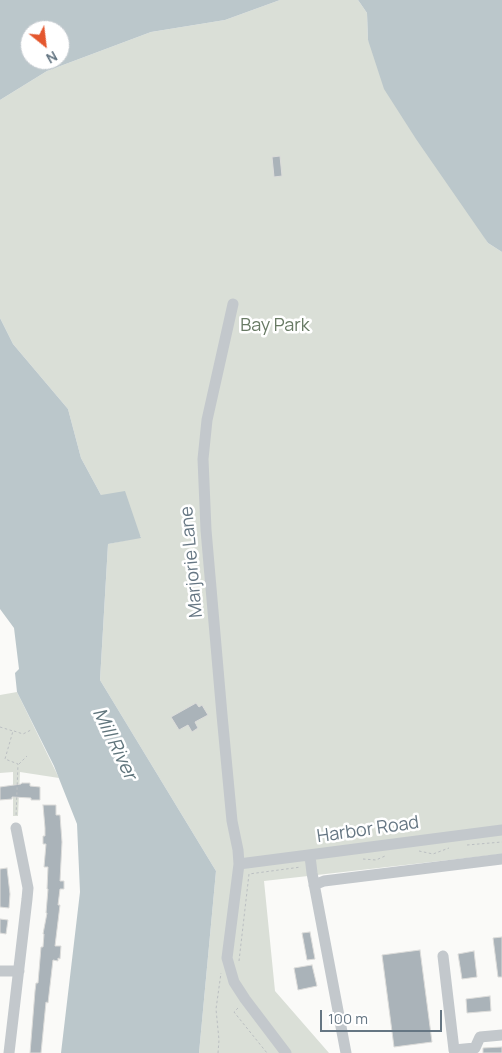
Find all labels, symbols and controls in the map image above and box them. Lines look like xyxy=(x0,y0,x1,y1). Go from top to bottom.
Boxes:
north arrow xyxy=(20,20,70,70)
text: N xyxy=(43,47,61,68)
park label: Bay Park xyxy=(240,315,310,337)
street label: Marjorie Lane xyxy=(176,505,208,619)
water label: Mill River xyxy=(87,705,141,783)
street label: Harbor Road xyxy=(316,812,420,848)
scale bar xyxy=(322,1000,444,1032)
text: 100 m xyxy=(328,1008,368,1029)

